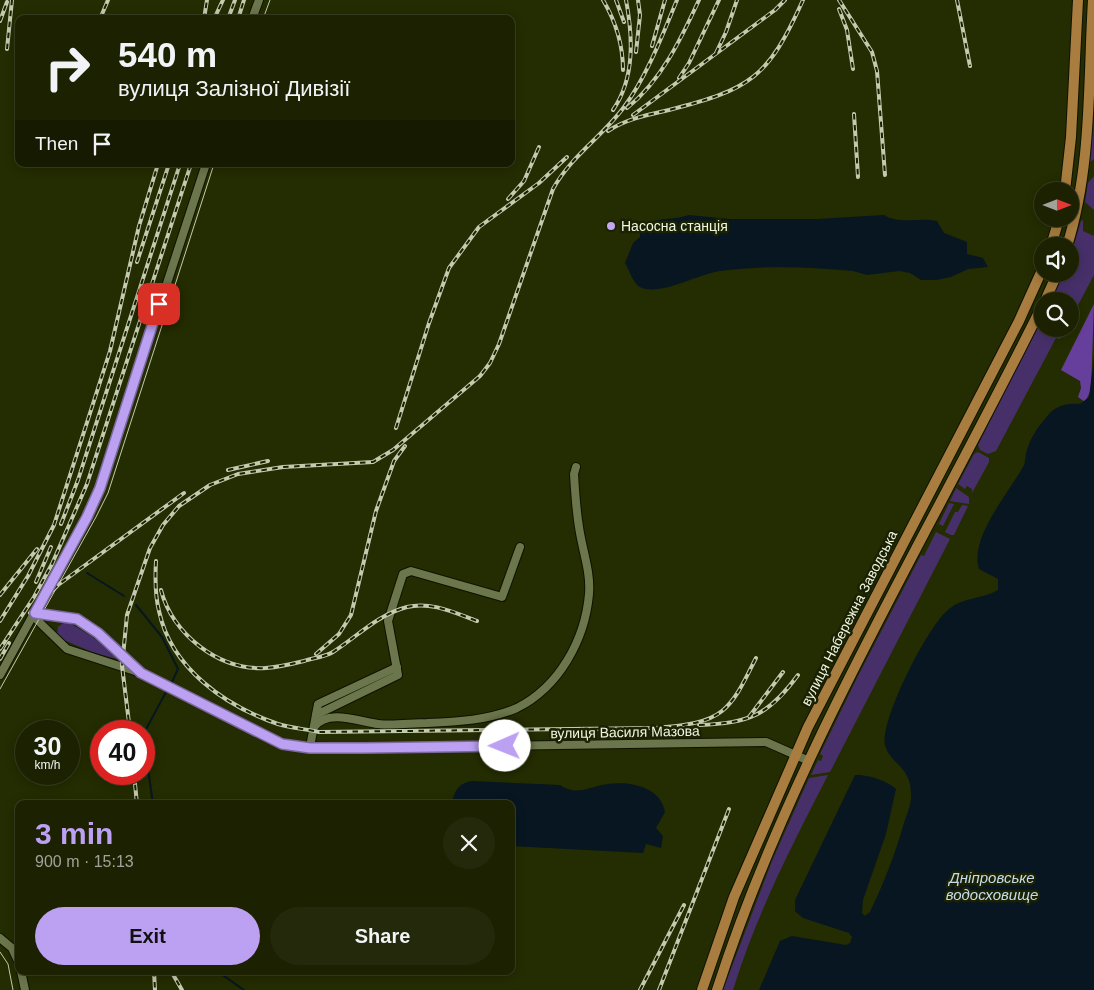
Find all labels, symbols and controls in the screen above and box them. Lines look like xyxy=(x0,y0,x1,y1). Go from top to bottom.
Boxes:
icon: right xyxy=(35,35,100,100)
text: 540 m xyxy=(118,35,217,74)
text: вулиця Залізної Дивізії xyxy=(118,76,350,101)
icon: arrive xyxy=(88,130,116,158)
text: Then xyxy=(35,133,78,154)
north arrow xyxy=(1034,182,1079,228)
map controls xyxy=(1034,182,1079,337)
place label: Насосна станція xyxy=(621,218,728,234)
marker: Насосна станція xyxy=(605,220,617,232)
button: sound xyxy=(1034,237,1079,282)
pin xyxy=(138,283,180,325)
icon: arrive xyxy=(145,290,173,318)
button: search xyxy=(1034,292,1079,337)
street label: вулиця Набережна Заводська xyxy=(798,527,900,708)
position arrow xyxy=(478,719,530,771)
speed limit sign: 40 xyxy=(90,720,155,785)
street label: вулиця Василя Мазова xyxy=(550,723,700,741)
text: 30 xyxy=(34,732,61,760)
text: km/h xyxy=(34,758,61,772)
text: 3 min xyxy=(35,817,113,850)
button: close xyxy=(443,817,495,869)
text: 900 m · 15:13 xyxy=(35,853,134,870)
water label: Дніпровське водосховище xyxy=(946,869,1038,903)
button: Exit xyxy=(35,907,260,965)
button: Share xyxy=(270,907,495,965)

